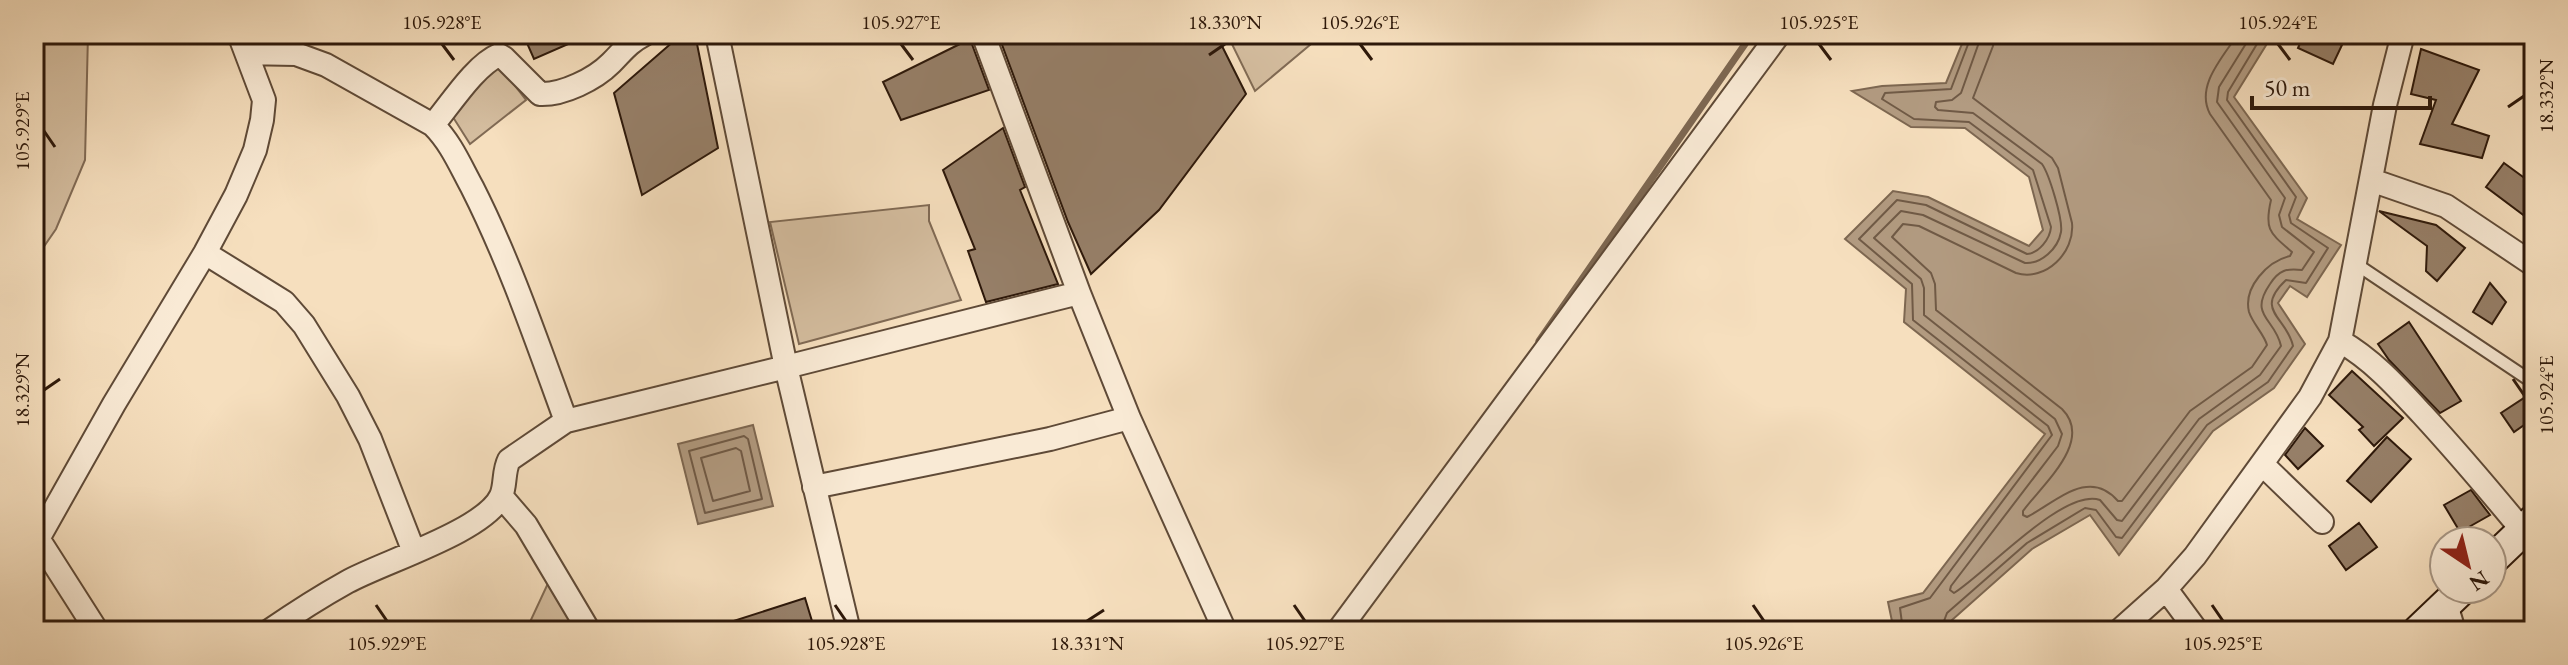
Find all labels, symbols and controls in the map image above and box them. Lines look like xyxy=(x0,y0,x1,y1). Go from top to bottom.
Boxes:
text: 105.928°E xyxy=(402,9,482,35)
text: 105.927°E xyxy=(861,9,941,35)
text: 18.330°N xyxy=(1188,9,1262,35)
text: 105.926°E xyxy=(1320,9,1400,35)
text: 105.925°E xyxy=(1779,9,1859,35)
text: 105.924°E xyxy=(2238,9,2318,35)
text: 18.332°N xyxy=(2533,59,2559,133)
scale bar xyxy=(2252,60,2430,110)
text: 50 m xyxy=(2264,72,2311,103)
text: 105.929°E xyxy=(9,91,35,171)
text: 18.329°N xyxy=(9,353,35,427)
text: 105.924°E xyxy=(2533,355,2559,435)
north arrow xyxy=(2428,525,2508,605)
text: N xyxy=(2463,564,2495,598)
text: 105.929°E xyxy=(347,630,427,656)
text: 105.928°E xyxy=(806,630,886,656)
text: 18.331°N xyxy=(1050,630,1124,656)
text: 105.927°E xyxy=(1265,630,1345,656)
text: 105.926°E xyxy=(1724,630,1804,656)
text: 105.925°E xyxy=(2183,630,2263,656)

